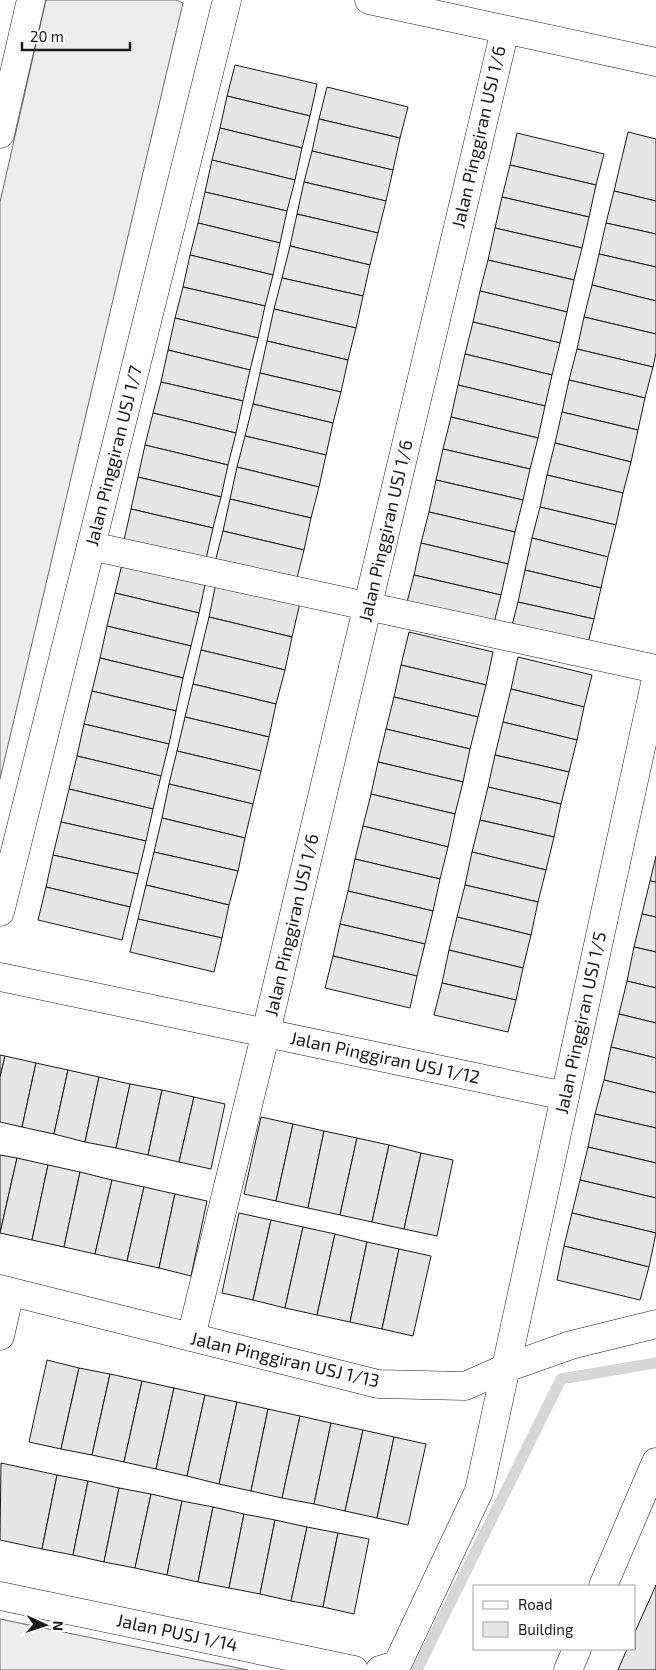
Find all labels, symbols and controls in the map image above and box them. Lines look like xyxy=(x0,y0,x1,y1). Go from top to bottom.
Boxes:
scale bar xyxy=(22,20,130,52)
text: 20 m xyxy=(30,27,64,45)
street label: Jalan Pinggiran USJ 1/6 xyxy=(446,44,510,230)
street label: Jalan Pinggiran USJ 1/7 xyxy=(80,363,146,548)
street label: Jalan Pinggiran USJ 1/6 xyxy=(353,438,417,624)
street label: Jalan Pinggiran USJ 1/6 xyxy=(259,832,323,1018)
street label: Jalan Pinggiran USJ 1/5 xyxy=(550,930,610,1116)
street label: Jalan Pinggiran USJ 1/12 xyxy=(288,1026,482,1088)
street label: Jalan Pinggiran USJ 1/13 xyxy=(189,1327,382,1391)
legend xyxy=(473,1585,636,1650)
text: Road xyxy=(518,1595,553,1613)
north arrow xyxy=(20,1600,70,1650)
street label: Jalan PUSJ 1/14 xyxy=(115,1608,240,1656)
text: N xyxy=(50,1620,67,1631)
text: Building xyxy=(518,1620,574,1638)

